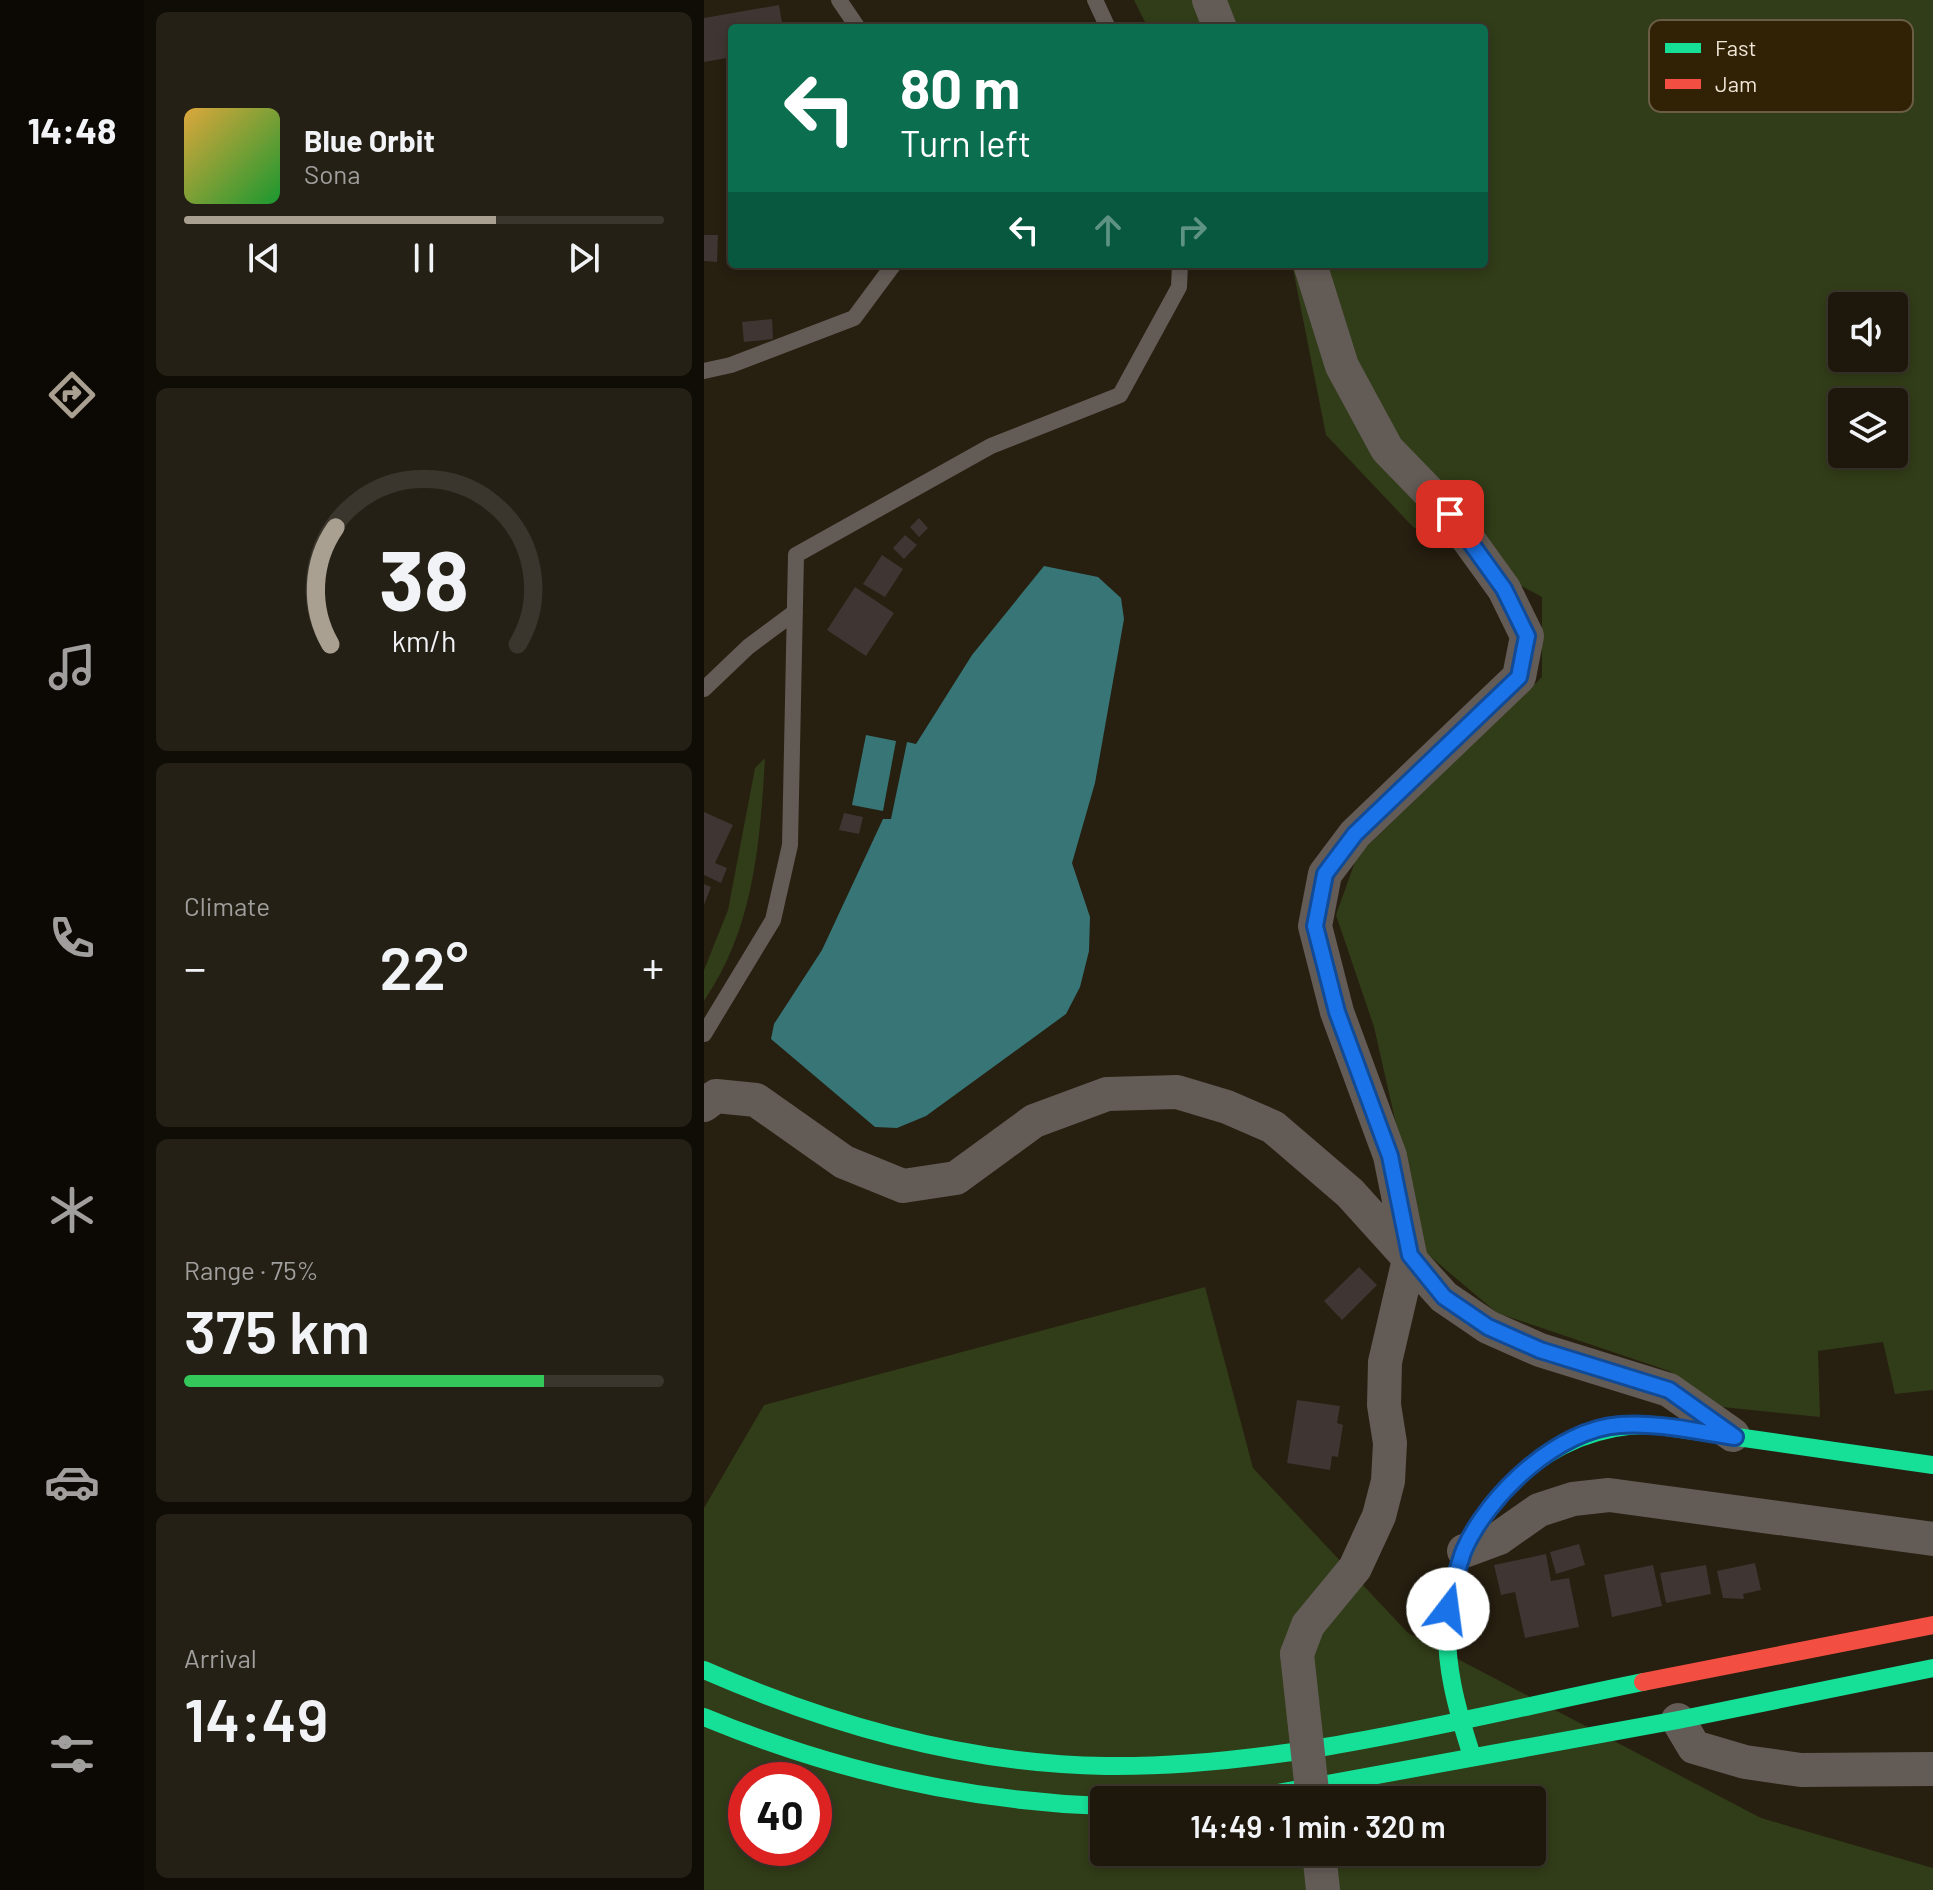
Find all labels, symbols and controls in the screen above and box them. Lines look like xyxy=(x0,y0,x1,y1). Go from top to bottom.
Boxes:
legend xyxy=(1649,20,1913,112)
text: Fast xyxy=(1715,34,1757,60)
text: 80 m xyxy=(900,53,1020,120)
icon: left xyxy=(768,56,872,160)
text: Jam xyxy=(1715,70,1757,96)
text: 14:48 xyxy=(28,108,116,151)
text: Turn left xyxy=(900,121,1031,164)
text: Blue Orbit xyxy=(304,122,435,158)
text: Sona xyxy=(304,158,361,189)
icon: left xyxy=(1002,208,1046,252)
icon: ahead xyxy=(1086,208,1130,252)
icon: right xyxy=(1170,208,1214,252)
icon: previous xyxy=(242,236,286,280)
icon: pause xyxy=(402,236,446,280)
icon: next xyxy=(562,236,606,280)
map controls xyxy=(1828,292,1908,468)
button: sound xyxy=(1828,292,1908,372)
icon: directions xyxy=(44,367,100,423)
button: layers xyxy=(1828,388,1908,468)
pin xyxy=(1416,480,1484,548)
icon: arrive xyxy=(1428,492,1472,536)
text: 38 xyxy=(379,528,469,628)
text: km/h xyxy=(392,624,456,659)
icon: music xyxy=(44,639,100,695)
text: Climate xyxy=(184,890,270,921)
icon: phone xyxy=(44,910,100,966)
text: 22° xyxy=(380,930,468,1002)
text: − xyxy=(184,940,206,993)
text: + xyxy=(642,940,664,993)
icon: climate xyxy=(44,1182,100,1238)
text: Range · 75% xyxy=(184,1254,319,1285)
text: 375 km xyxy=(184,1294,370,1366)
icon: car xyxy=(44,1454,100,1510)
position arrow xyxy=(1406,1567,1490,1651)
text: Arrival xyxy=(184,1642,257,1673)
text: 14:49 xyxy=(184,1682,328,1754)
icon: filters xyxy=(44,1726,100,1782)
speed limit sign: 40 xyxy=(728,1762,832,1866)
text: 14:49 · 1 min · 320 m xyxy=(1190,1808,1446,1844)

